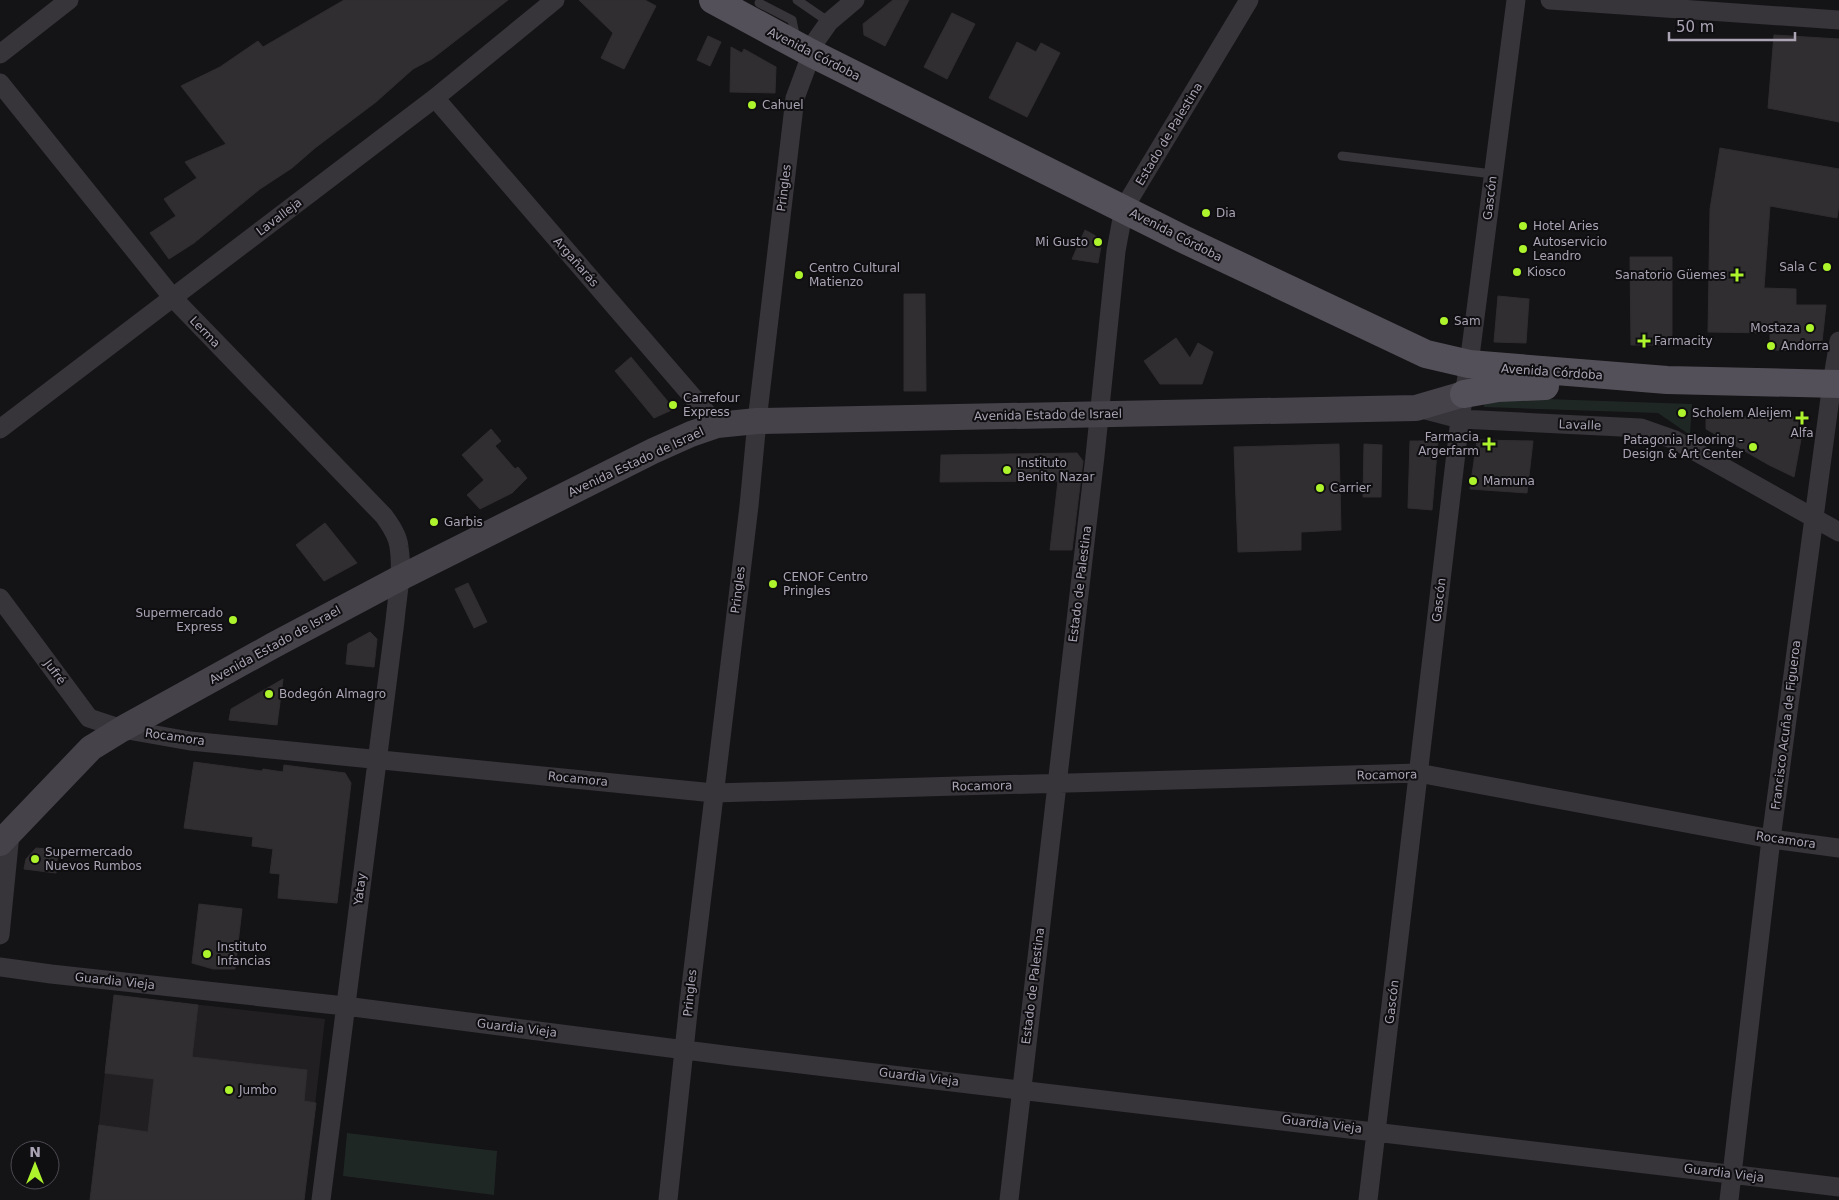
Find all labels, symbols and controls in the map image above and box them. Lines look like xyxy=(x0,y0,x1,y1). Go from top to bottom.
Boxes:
scale bar xyxy=(1669,10,1795,42)
text: 50 m xyxy=(1676,18,1714,36)
street label: Avenida Córdoba xyxy=(765,25,863,83)
street label: Estado de Palestina xyxy=(1133,80,1205,188)
place label: Cahuel xyxy=(762,98,804,112)
marker: Cahuel xyxy=(746,99,758,111)
street label: Pringles xyxy=(774,164,794,212)
street label: Gascón xyxy=(1480,175,1500,221)
street label: Lavalleja xyxy=(254,195,304,239)
street label: Avenida Córdoba xyxy=(1127,206,1225,264)
place label: Dia xyxy=(1216,206,1236,220)
marker: Dia xyxy=(1200,207,1212,219)
place label: Hotel Aries xyxy=(1533,219,1599,233)
marker: Hotel Aries xyxy=(1517,220,1529,232)
street label: Argañarás xyxy=(551,234,601,290)
place label: Mi Gusto xyxy=(1035,235,1088,249)
place label: Autoservicio Leandro xyxy=(1533,235,1607,263)
marker: Mi Gusto xyxy=(1092,236,1104,248)
marker: Autoservicio Leandro xyxy=(1517,243,1529,255)
place label: Sala C xyxy=(1779,260,1817,274)
place label: Centro Cultural Matienzo xyxy=(809,261,900,289)
marker: Sala C xyxy=(1821,261,1833,273)
place label: Kiosco xyxy=(1527,265,1566,279)
marker: Kiosco xyxy=(1511,266,1523,278)
place label: Sanatorio Güemes xyxy=(1615,268,1726,282)
marker: Sanatorio Güemes xyxy=(1730,268,1744,282)
marker: Centro Cultural Matienzo xyxy=(793,269,805,281)
street label: Lerma xyxy=(187,314,223,350)
place label: Sam xyxy=(1454,314,1481,328)
marker: Sam xyxy=(1438,315,1450,327)
place label: Mostaza xyxy=(1750,321,1800,335)
marker: Mostaza xyxy=(1804,322,1816,334)
place label: Farmacity xyxy=(1654,334,1713,348)
marker: Farmacity xyxy=(1638,335,1650,347)
place label: Andorra xyxy=(1781,339,1829,353)
marker: Andorra xyxy=(1765,340,1777,352)
street label: Avenida Córdoba xyxy=(1501,361,1603,383)
place label: Carrefour Express xyxy=(683,391,740,419)
marker: Carrefour Express xyxy=(667,399,679,411)
place label: Scholem Aleijem xyxy=(1692,406,1792,420)
street label: Avenida Estado de Israel xyxy=(974,407,1122,423)
marker: Scholem Aleijem xyxy=(1676,407,1688,419)
marker: Alfa xyxy=(1796,412,1808,424)
street label: Lavalle xyxy=(1558,417,1602,433)
street label: Avenida Estado de Israel xyxy=(566,424,706,500)
place label: Alfa xyxy=(1790,426,1814,440)
place label: Farmacia Argerfarm xyxy=(1418,430,1479,458)
place label: Patagonia Flooring - Design & Art Center xyxy=(1623,433,1743,461)
marker: Farmacia Argerfarm xyxy=(1483,438,1495,450)
marker: Patagonia Flooring - Design & Art Center xyxy=(1747,441,1759,453)
place label: Instituto Benito Nazar xyxy=(1017,456,1094,484)
marker: Instituto Benito Nazar xyxy=(1001,464,1013,476)
place label: Mamuna xyxy=(1483,474,1535,488)
marker: Mamuna xyxy=(1467,475,1479,487)
place label: Carrier xyxy=(1330,481,1371,495)
marker: Carrier xyxy=(1314,482,1326,494)
place label: Garbis xyxy=(444,515,483,529)
marker: Garbis xyxy=(428,516,440,528)
street label: Estado de Palestina xyxy=(1066,525,1094,643)
street label: Pringles xyxy=(728,566,748,614)
place label: CENOF Centro Pringles xyxy=(783,570,868,598)
street label: Gascón xyxy=(1429,577,1449,623)
marker: CENOF Centro Pringles xyxy=(767,578,779,590)
street label: Avenida Estado de Israel xyxy=(207,603,343,687)
place label: Supermercado Express xyxy=(135,606,223,634)
marker: Supermercado Express xyxy=(227,614,239,626)
street label: Francisco Acuña de Figueroa xyxy=(1769,639,1803,811)
street label: Jufré xyxy=(41,656,69,687)
place label: Bodegón Almagro xyxy=(279,687,386,701)
marker: Bodegón Almagro xyxy=(263,688,275,700)
street label: Rocamora xyxy=(144,726,206,748)
street label: Rocamora xyxy=(1357,767,1417,783)
street label: Rocamora xyxy=(547,769,609,789)
street label: Rocamora xyxy=(952,778,1012,794)
street label: Rocamora xyxy=(1755,829,1817,851)
place label: Supermercado Nuevos Rumbos xyxy=(45,845,142,873)
marker: Supermercado Nuevos Rumbos xyxy=(29,853,41,865)
street label: Yatay xyxy=(351,872,369,907)
street label: Estado de Palestina xyxy=(1019,927,1047,1045)
place label: Instituto Infancias xyxy=(217,940,271,968)
marker: Instituto Infancias xyxy=(201,948,213,960)
street label: Pringles xyxy=(681,969,699,1017)
street label: Guardia Vieja xyxy=(74,970,156,992)
street label: Gascón xyxy=(1382,979,1402,1025)
street label: Guardia Vieja xyxy=(476,1016,558,1040)
street label: Guardia Vieja xyxy=(878,1065,960,1089)
place label: Jumbo xyxy=(238,1083,277,1097)
marker: Jumbo xyxy=(223,1084,235,1096)
street label: Guardia Vieja xyxy=(1281,1112,1363,1136)
north arrow xyxy=(10,1140,60,1190)
text: N xyxy=(29,1144,41,1160)
street label: Guardia Vieja xyxy=(1683,1161,1765,1185)

